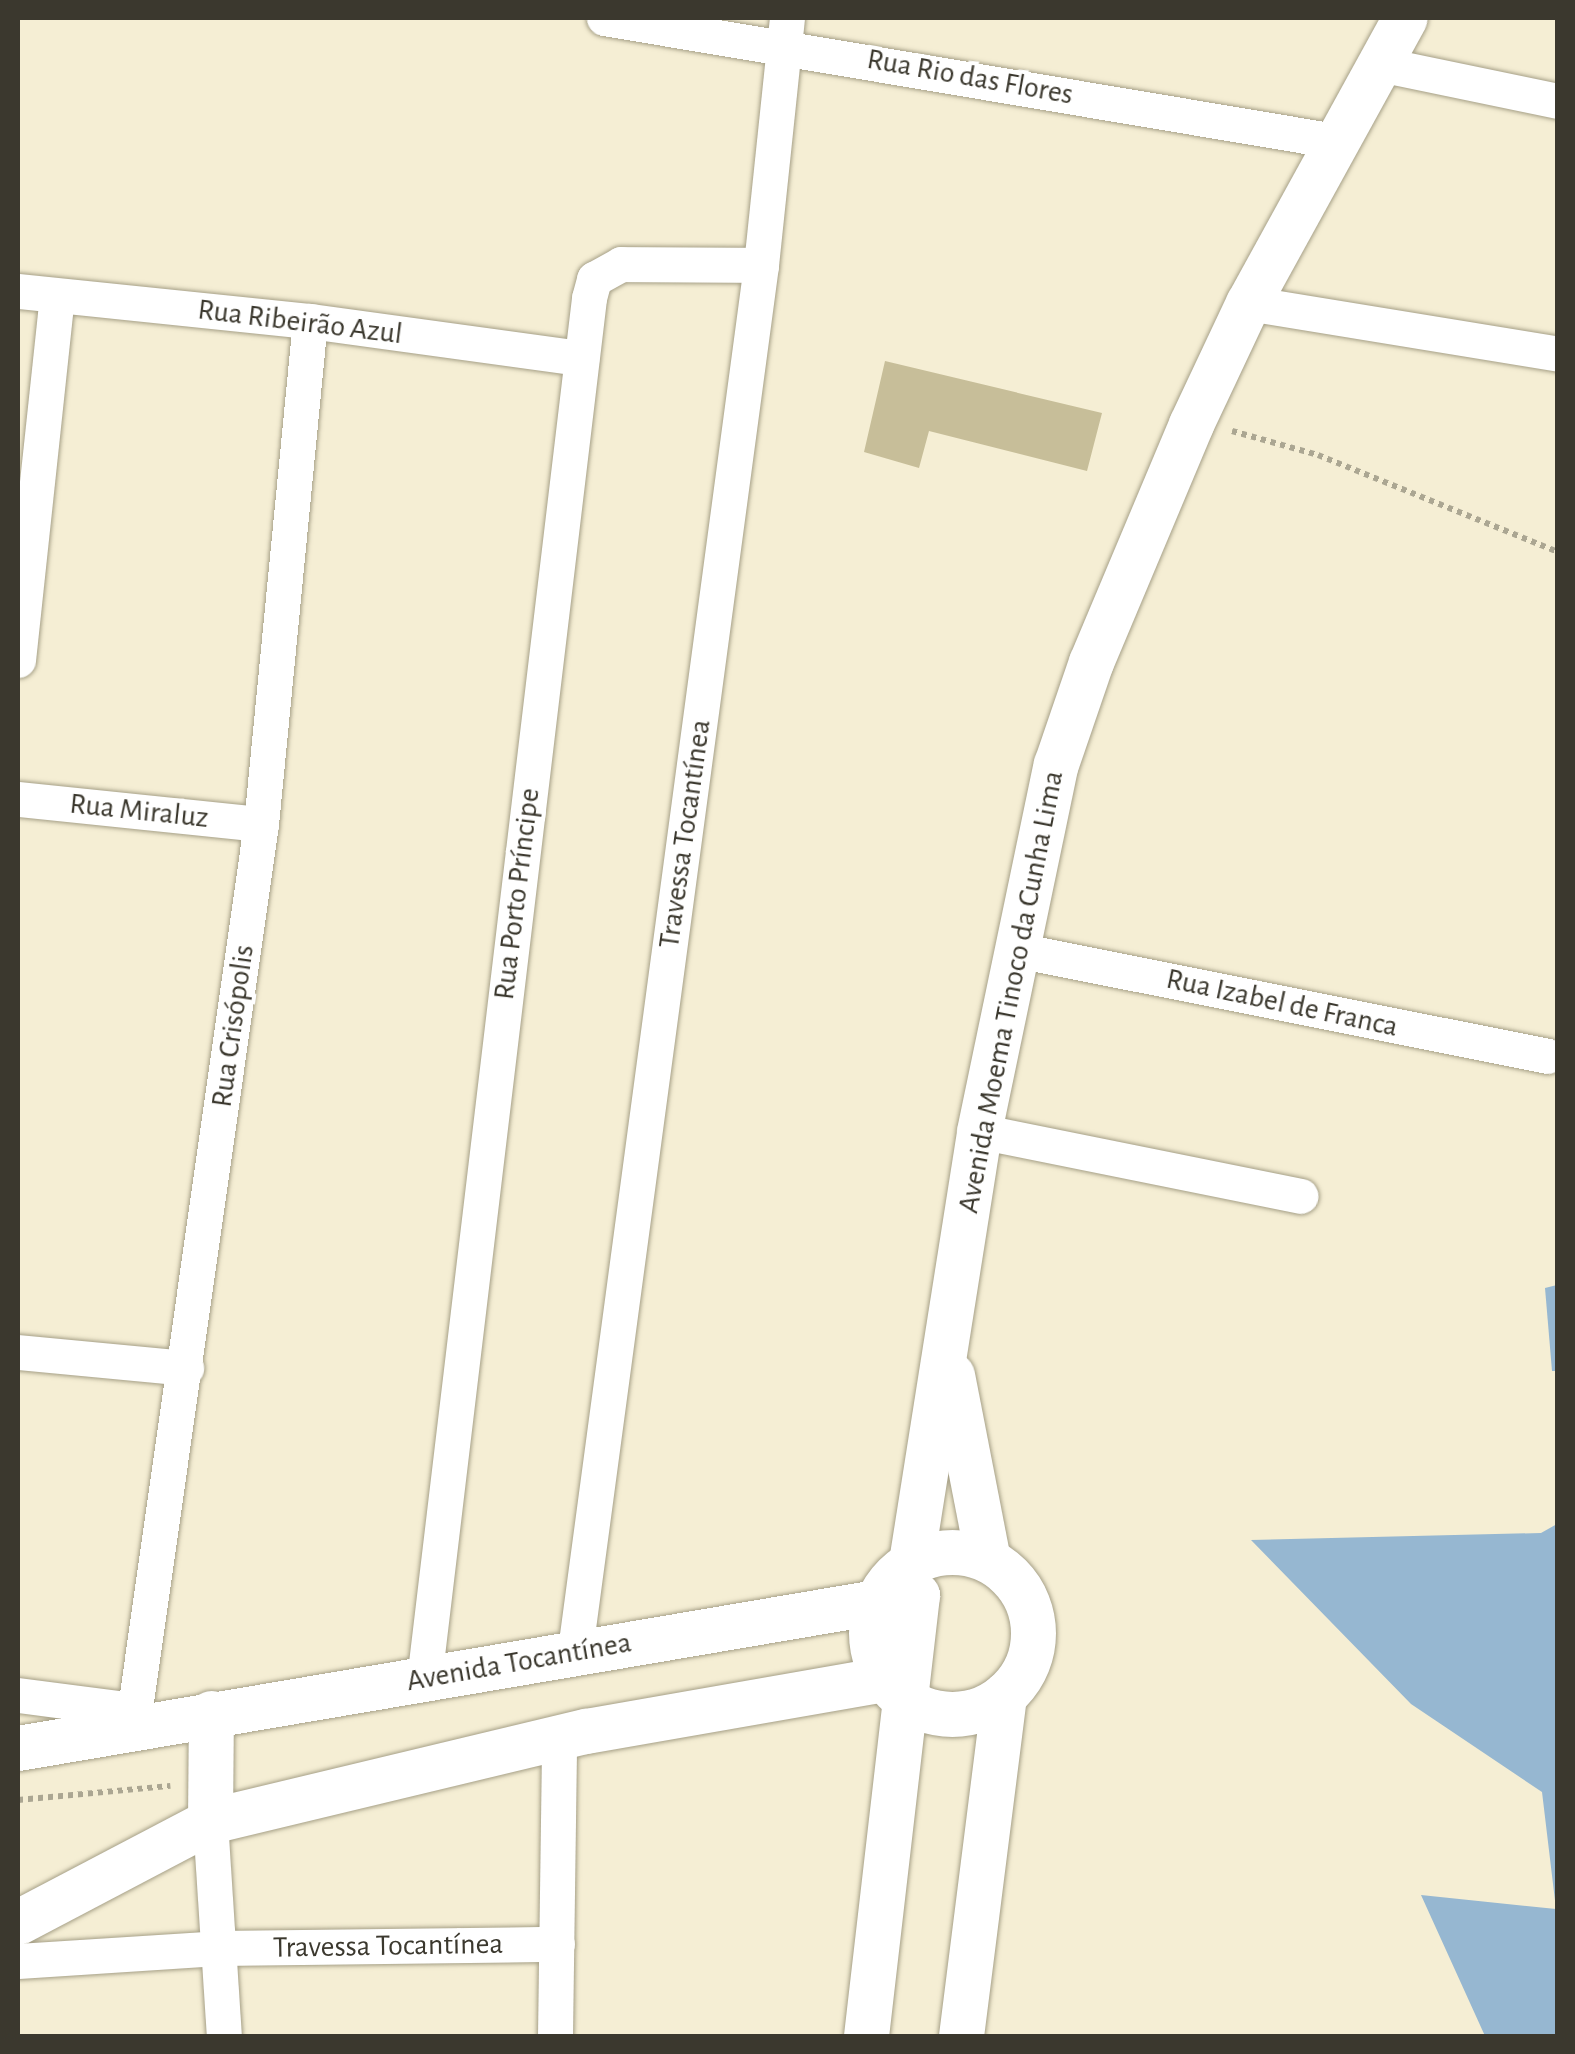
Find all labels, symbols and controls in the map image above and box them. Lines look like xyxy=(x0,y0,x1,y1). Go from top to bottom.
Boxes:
street label: Rua Rio das Flores xyxy=(864,41,1076,113)
street label: Rua Ribeirão Azul xyxy=(196,292,404,352)
street label: Travessa Tocantínea xyxy=(651,717,719,951)
street label: Avenida Moema Tinoco da Cunha Lima xyxy=(950,768,1072,1216)
street label: Rua Miraluz xyxy=(68,786,210,836)
street label: Rua Porto Príncipe xyxy=(486,786,548,1002)
street label: Rua Crisópolis xyxy=(204,942,262,1110)
street label: Rua Izabel de Franca xyxy=(1163,961,1401,1045)
street label: Avenida Tocantínea xyxy=(404,1625,634,1699)
street label: Travessa Tocantínea xyxy=(272,1926,504,1966)

